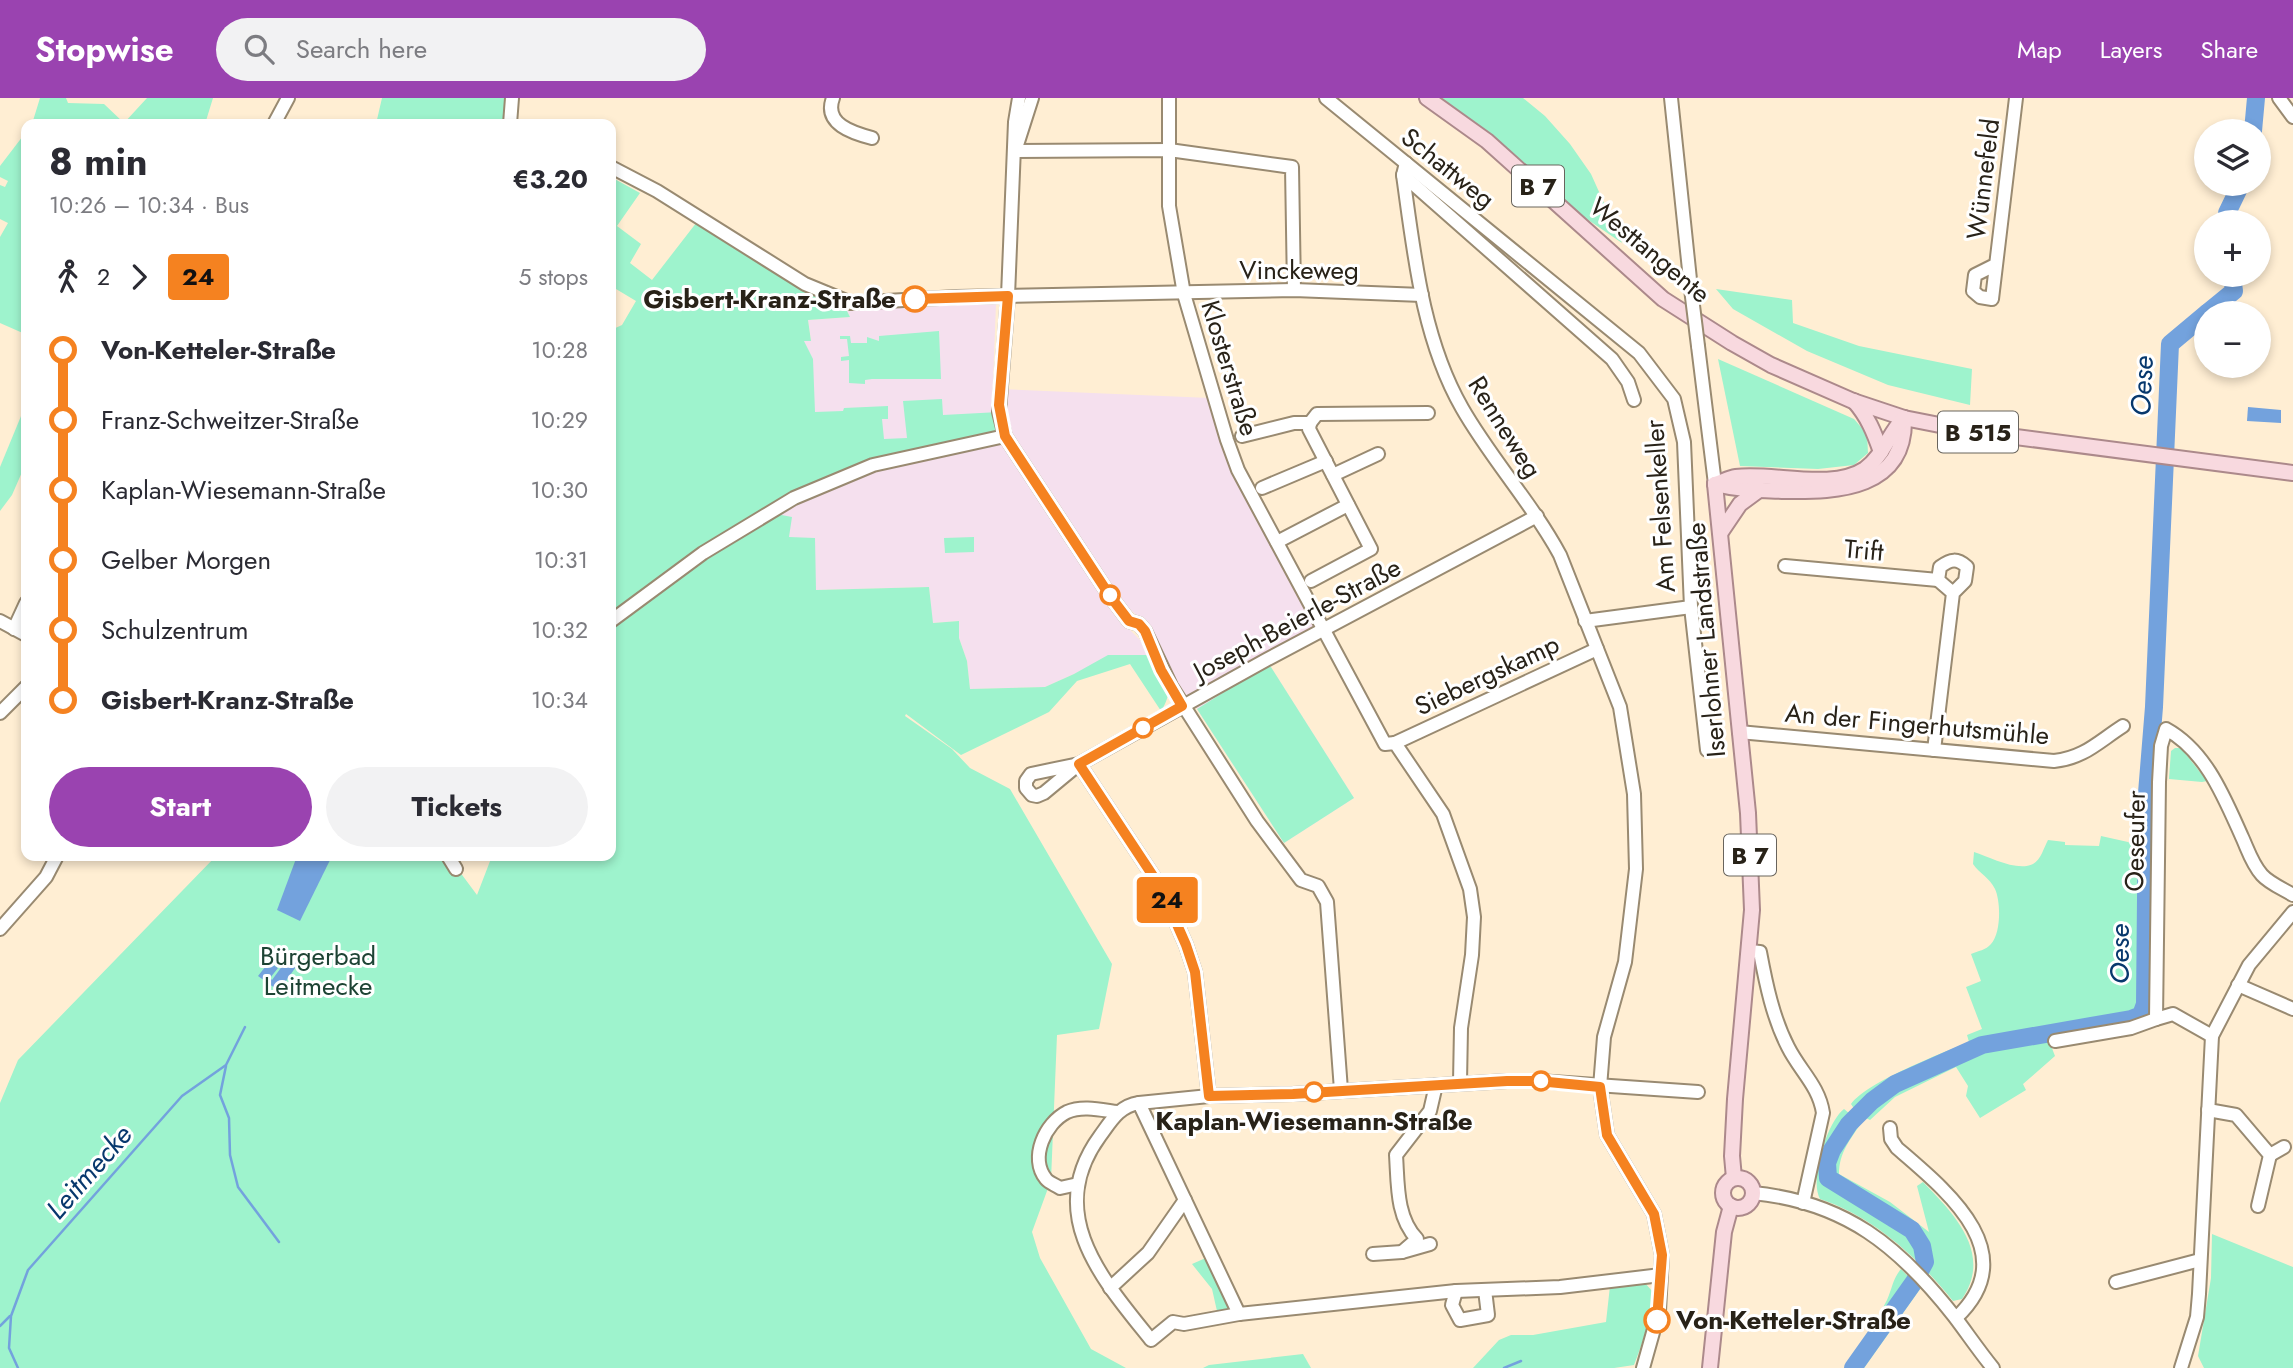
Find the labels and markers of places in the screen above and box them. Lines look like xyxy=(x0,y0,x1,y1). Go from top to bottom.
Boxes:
place label: Gisbert-Kranz-Straße xyxy=(643,280,896,318)
marker: Gisbert-Kranz-Straße xyxy=(902,286,928,312)
unlabelled marker xyxy=(1100,585,1120,605)
unlabelled marker xyxy=(1133,718,1153,738)
unlabelled marker xyxy=(1531,1071,1551,1091)
marker: Kaplan-Wiesemann-Straße xyxy=(1304,1082,1324,1102)
place label: Kaplan-Wiesemann-Straße xyxy=(1155,1102,1473,1140)
place label: Von-Ketteler-Straße xyxy=(1675,1301,1911,1339)
marker: Von-Ketteler-Straße xyxy=(1644,1307,1670,1333)

